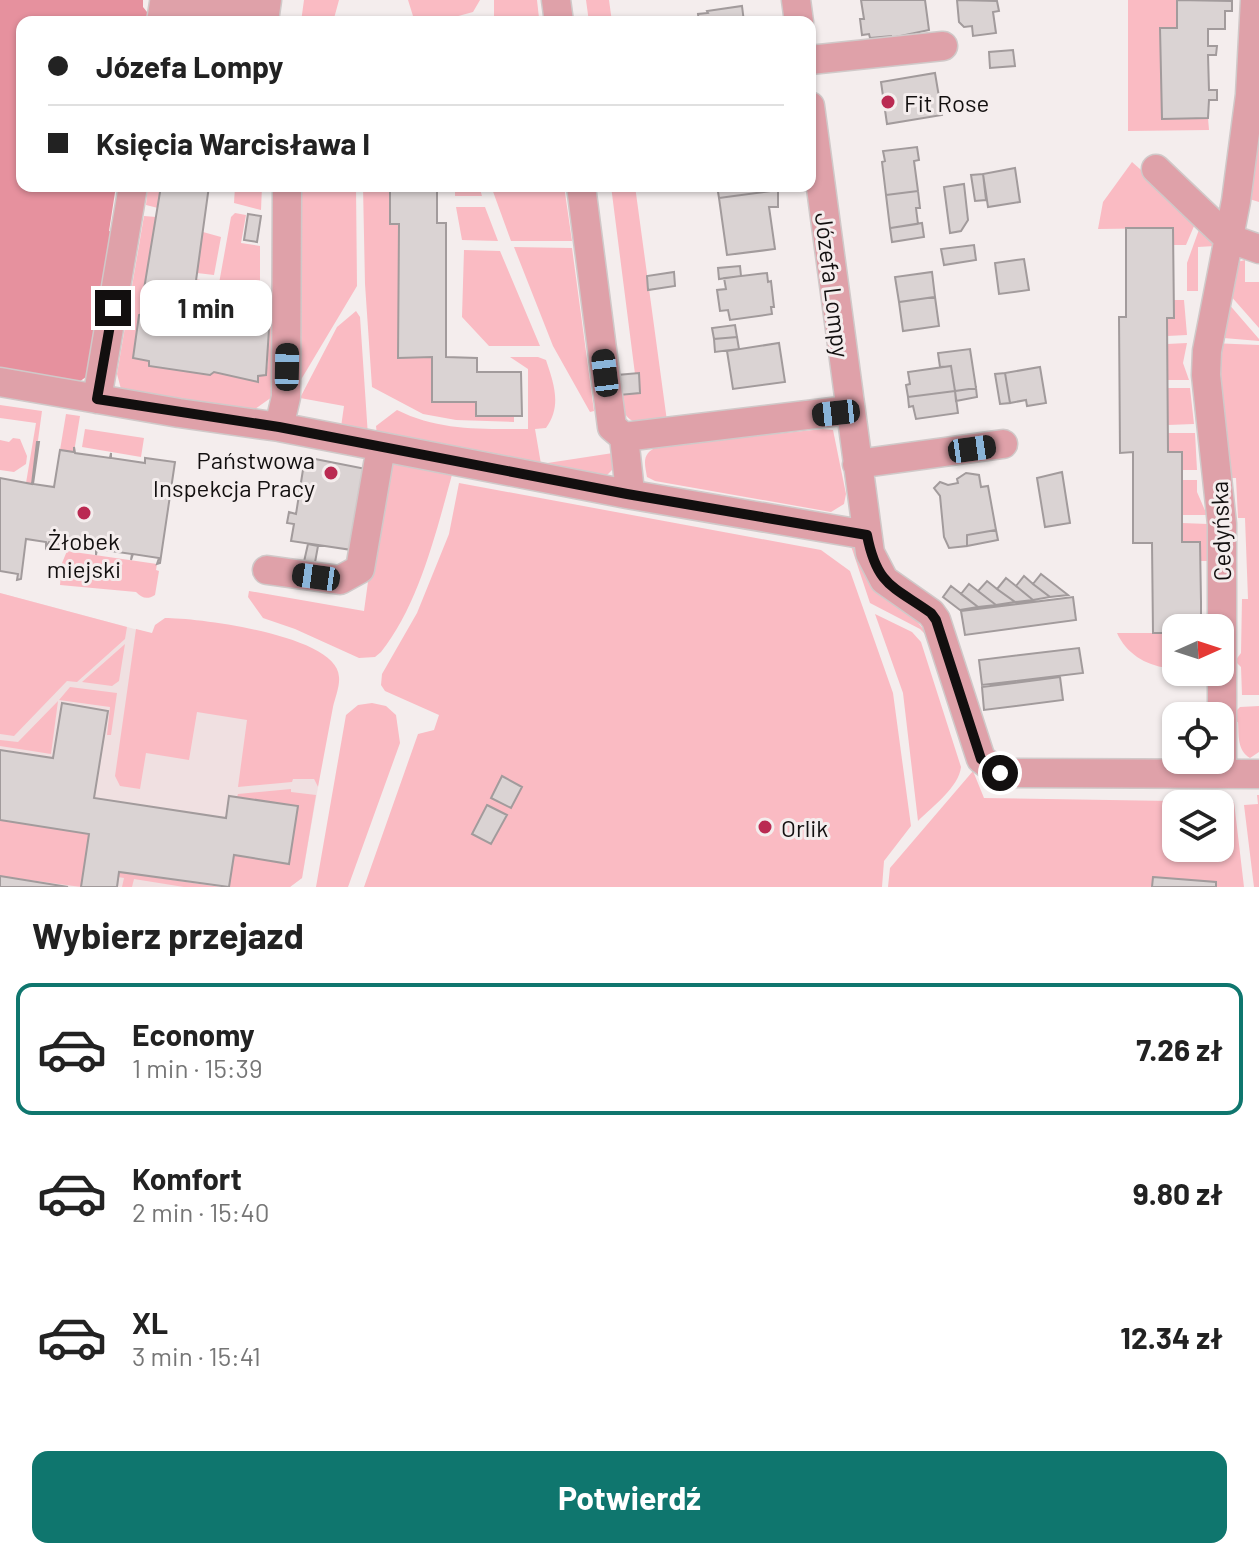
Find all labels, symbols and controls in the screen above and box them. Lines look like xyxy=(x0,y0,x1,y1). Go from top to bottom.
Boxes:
text: Józefa Lompy xyxy=(96,48,283,84)
place label: Fit Rose xyxy=(904,88,989,117)
marker: Fit Rose xyxy=(879,93,897,111)
text: Księcia Warcisława I xyxy=(96,125,370,161)
street label: Józefa Lompy xyxy=(810,211,856,359)
callout: 1 min xyxy=(141,280,273,336)
route end xyxy=(95,290,131,326)
text: 1 min xyxy=(178,292,234,323)
car xyxy=(275,343,299,391)
car xyxy=(590,348,620,398)
car xyxy=(811,399,861,427)
car xyxy=(947,434,997,464)
place label: Państwowa Inspekcja Pracy xyxy=(153,445,315,502)
marker: Państwowa Inspekcja Pracy xyxy=(322,464,340,482)
street label: Cedyńska xyxy=(1204,480,1236,582)
marker: Żłobek miejski xyxy=(75,504,93,522)
place label: Żłobek miejski xyxy=(47,526,121,583)
car xyxy=(291,562,341,592)
north arrow xyxy=(1162,614,1234,686)
map controls xyxy=(1162,614,1234,862)
button: locate xyxy=(1162,702,1234,774)
route start xyxy=(982,755,1018,791)
button: layers xyxy=(1162,790,1234,862)
place label: Orlik xyxy=(781,813,828,842)
marker: Orlik xyxy=(756,818,774,836)
text: Wybierz przejazd xyxy=(32,913,304,956)
icon: car xyxy=(36,1013,108,1085)
text: Economy xyxy=(132,1016,255,1052)
text: 7.26 zł xyxy=(1136,1031,1223,1067)
text: 1 min · 15:39 xyxy=(132,1052,263,1083)
icon: car xyxy=(36,1157,108,1229)
text: Komfort xyxy=(132,1160,242,1196)
text: 9.80 zł xyxy=(1133,1175,1223,1211)
text: 2 min · 15:40 xyxy=(132,1196,269,1227)
icon: car xyxy=(36,1301,108,1373)
text: XL xyxy=(132,1304,168,1340)
text: 12.34 zł xyxy=(1120,1319,1223,1355)
text: 3 min · 15:41 xyxy=(132,1340,261,1371)
button: Potwierdź xyxy=(32,1451,1227,1543)

